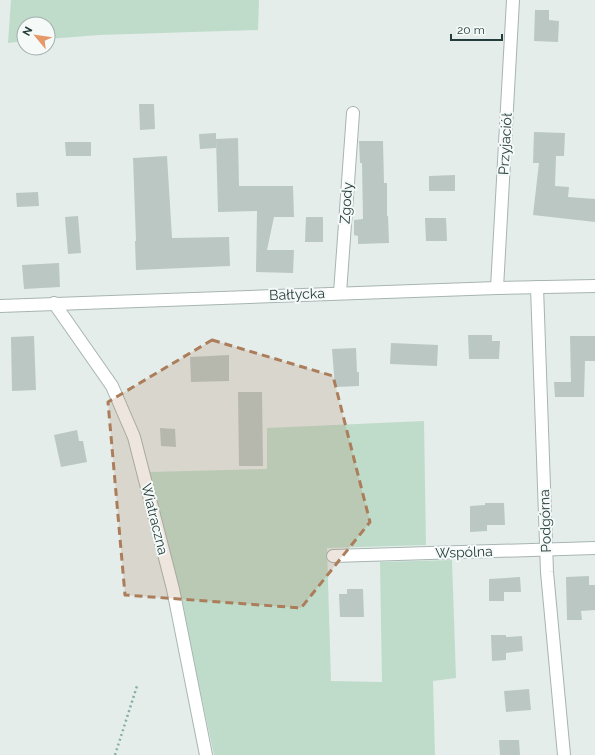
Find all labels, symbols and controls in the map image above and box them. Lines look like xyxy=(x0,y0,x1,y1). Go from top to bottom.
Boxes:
north arrow xyxy=(16,16,56,56)
scale bar xyxy=(451,16,502,42)
text: 20 m xyxy=(457,23,485,37)
text: N xyxy=(20,25,35,38)
street label: Przyjaciół xyxy=(495,112,515,175)
street label: Zgody xyxy=(337,181,355,224)
street label: Bałtycka xyxy=(269,285,325,303)
street label: Wiatraczna xyxy=(138,482,172,556)
street label: Podgórna xyxy=(536,489,554,553)
street label: Wspólna xyxy=(435,543,493,561)

